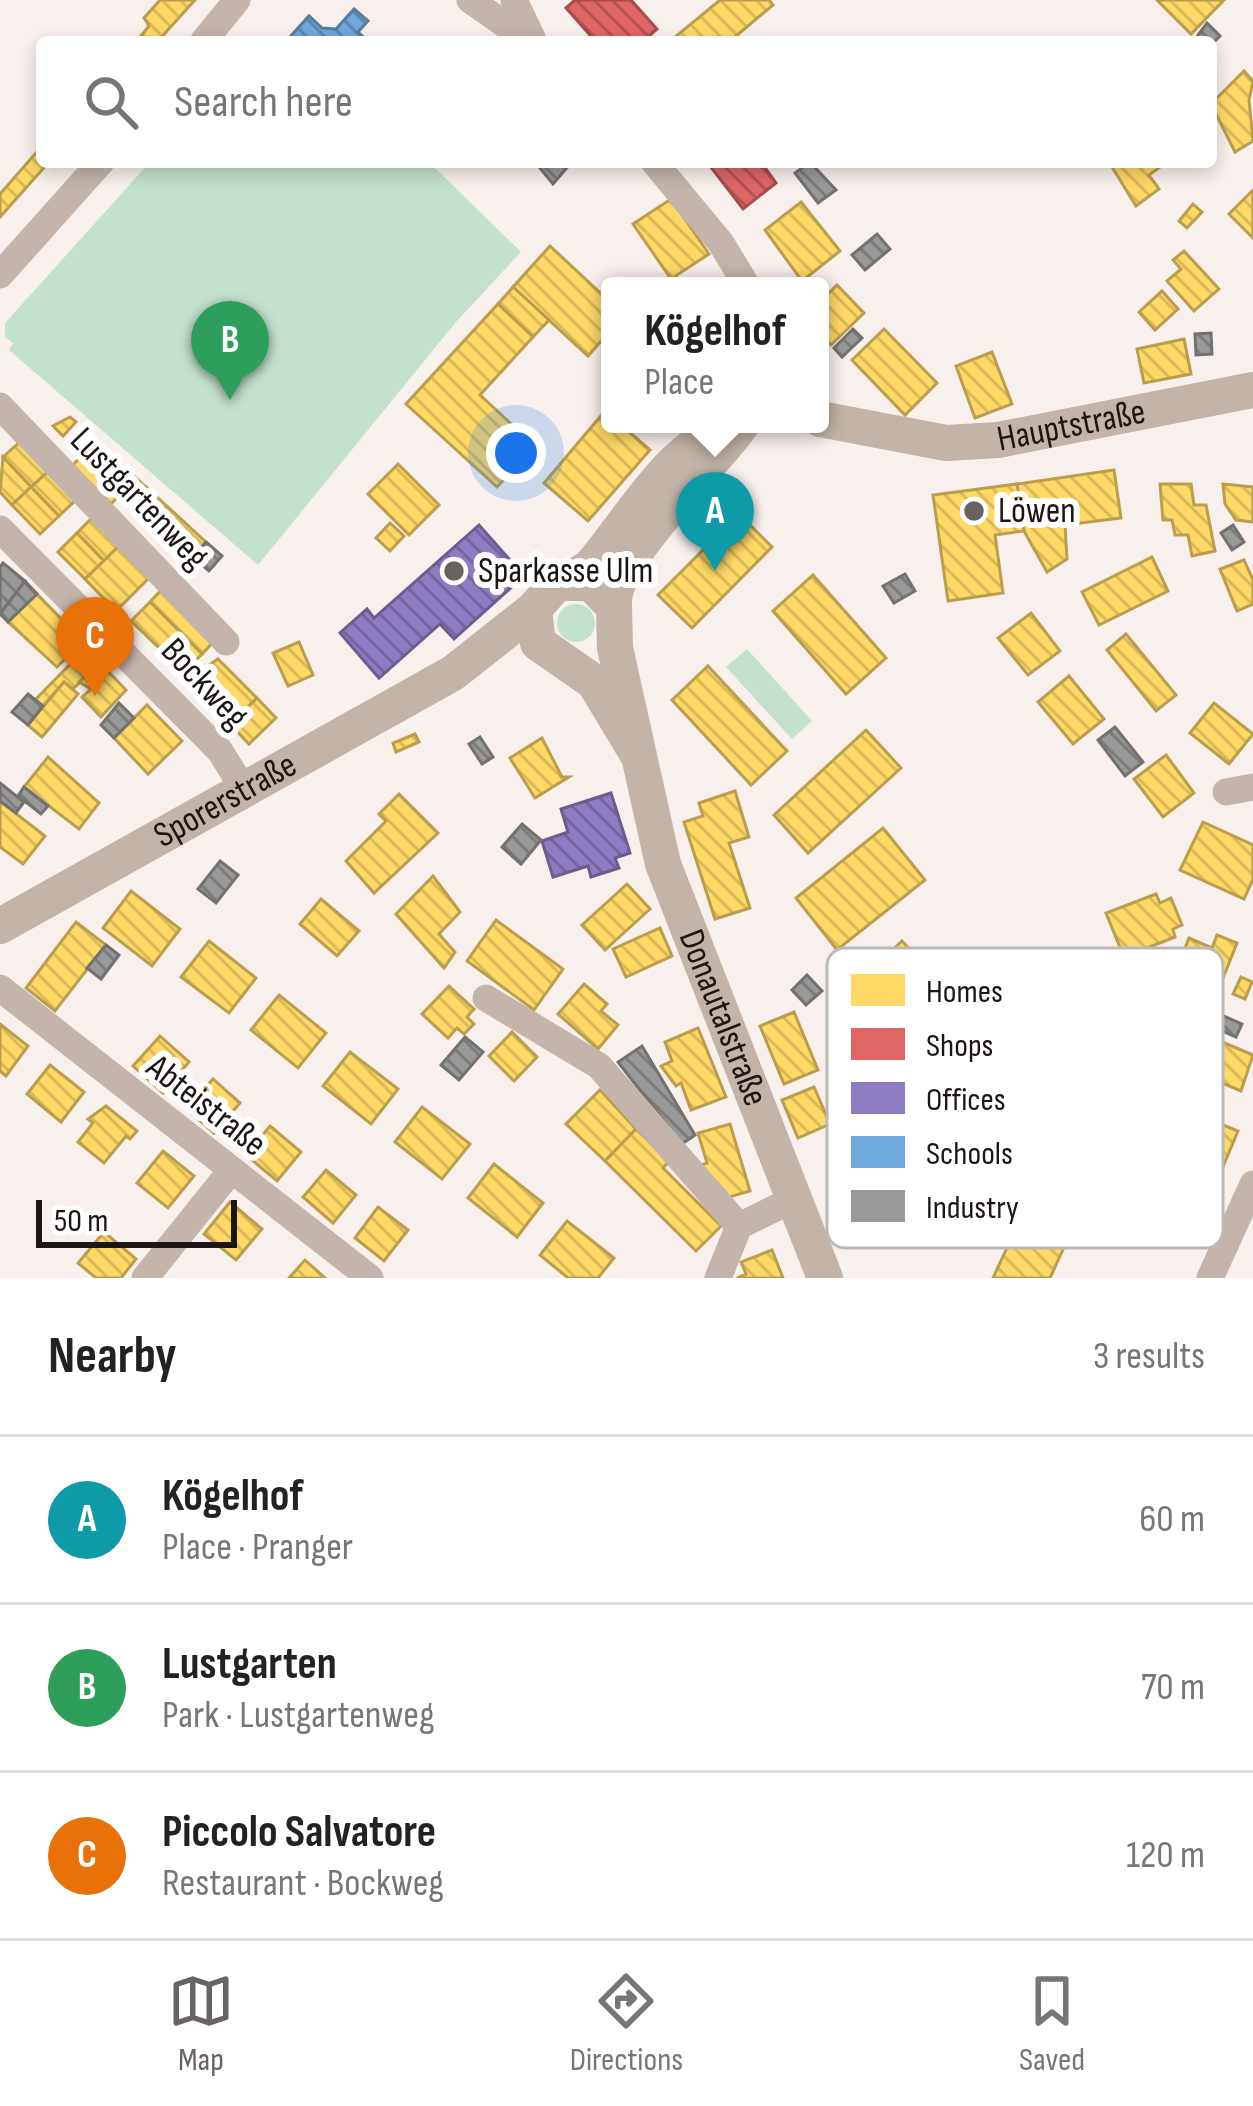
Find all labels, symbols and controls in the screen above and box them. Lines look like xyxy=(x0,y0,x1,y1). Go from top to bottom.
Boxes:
search box xyxy=(36,36,1217,168)
icon: search xyxy=(78,69,144,135)
text: Search here xyxy=(174,75,353,130)
popup xyxy=(601,277,829,433)
pin: B xyxy=(191,301,269,400)
text: Kögelhof xyxy=(644,304,786,359)
text: Place xyxy=(644,359,714,406)
street label: Hauptstraße xyxy=(993,390,1149,461)
street label: Lustgartenweg xyxy=(61,419,217,579)
your location xyxy=(486,423,546,483)
pin: A xyxy=(676,472,754,571)
place label: Löwen xyxy=(998,490,1076,533)
marker: Löwen xyxy=(961,498,987,524)
place label: Sparkasse Ulm xyxy=(478,550,653,593)
marker: Sparkasse Ulm xyxy=(441,558,467,584)
pin: C xyxy=(56,597,134,696)
street label: Bockweg xyxy=(151,630,257,738)
street label: Sporerstraße xyxy=(146,743,304,857)
street label: Donautalstraße xyxy=(669,923,777,1112)
legend xyxy=(827,948,1223,1248)
text: Homes xyxy=(926,972,1003,1012)
text: Shops xyxy=(926,1026,993,1066)
street label: Abteistraße xyxy=(137,1045,274,1166)
text: Offices xyxy=(926,1080,1006,1120)
text: Schools xyxy=(926,1134,1013,1174)
text: Industry xyxy=(926,1188,1019,1228)
scale bar xyxy=(36,1194,237,1247)
text: 50 m xyxy=(54,1201,108,1241)
text: Nearby xyxy=(48,1326,177,1387)
text: 3 results xyxy=(1093,1333,1205,1380)
text: Kögelhof xyxy=(162,1469,303,1524)
text: A xyxy=(78,1496,96,1543)
text: 60 m xyxy=(1139,1496,1205,1543)
text: Place · Pranger xyxy=(162,1524,353,1571)
text: Lustgarten xyxy=(162,1637,337,1692)
text: B xyxy=(78,1664,96,1711)
text: 70 m xyxy=(1141,1664,1205,1711)
text: Park · Lustgartenweg xyxy=(162,1692,435,1739)
text: Piccolo Salvatore xyxy=(162,1805,436,1860)
text: C xyxy=(77,1832,97,1879)
text: 120 m xyxy=(1126,1832,1205,1879)
text: Restaurant · Bockweg xyxy=(162,1860,444,1907)
tab: Map xyxy=(168,1968,234,2080)
tab: Directions xyxy=(570,1968,683,2080)
tab: Saved xyxy=(1019,1968,1085,2080)

